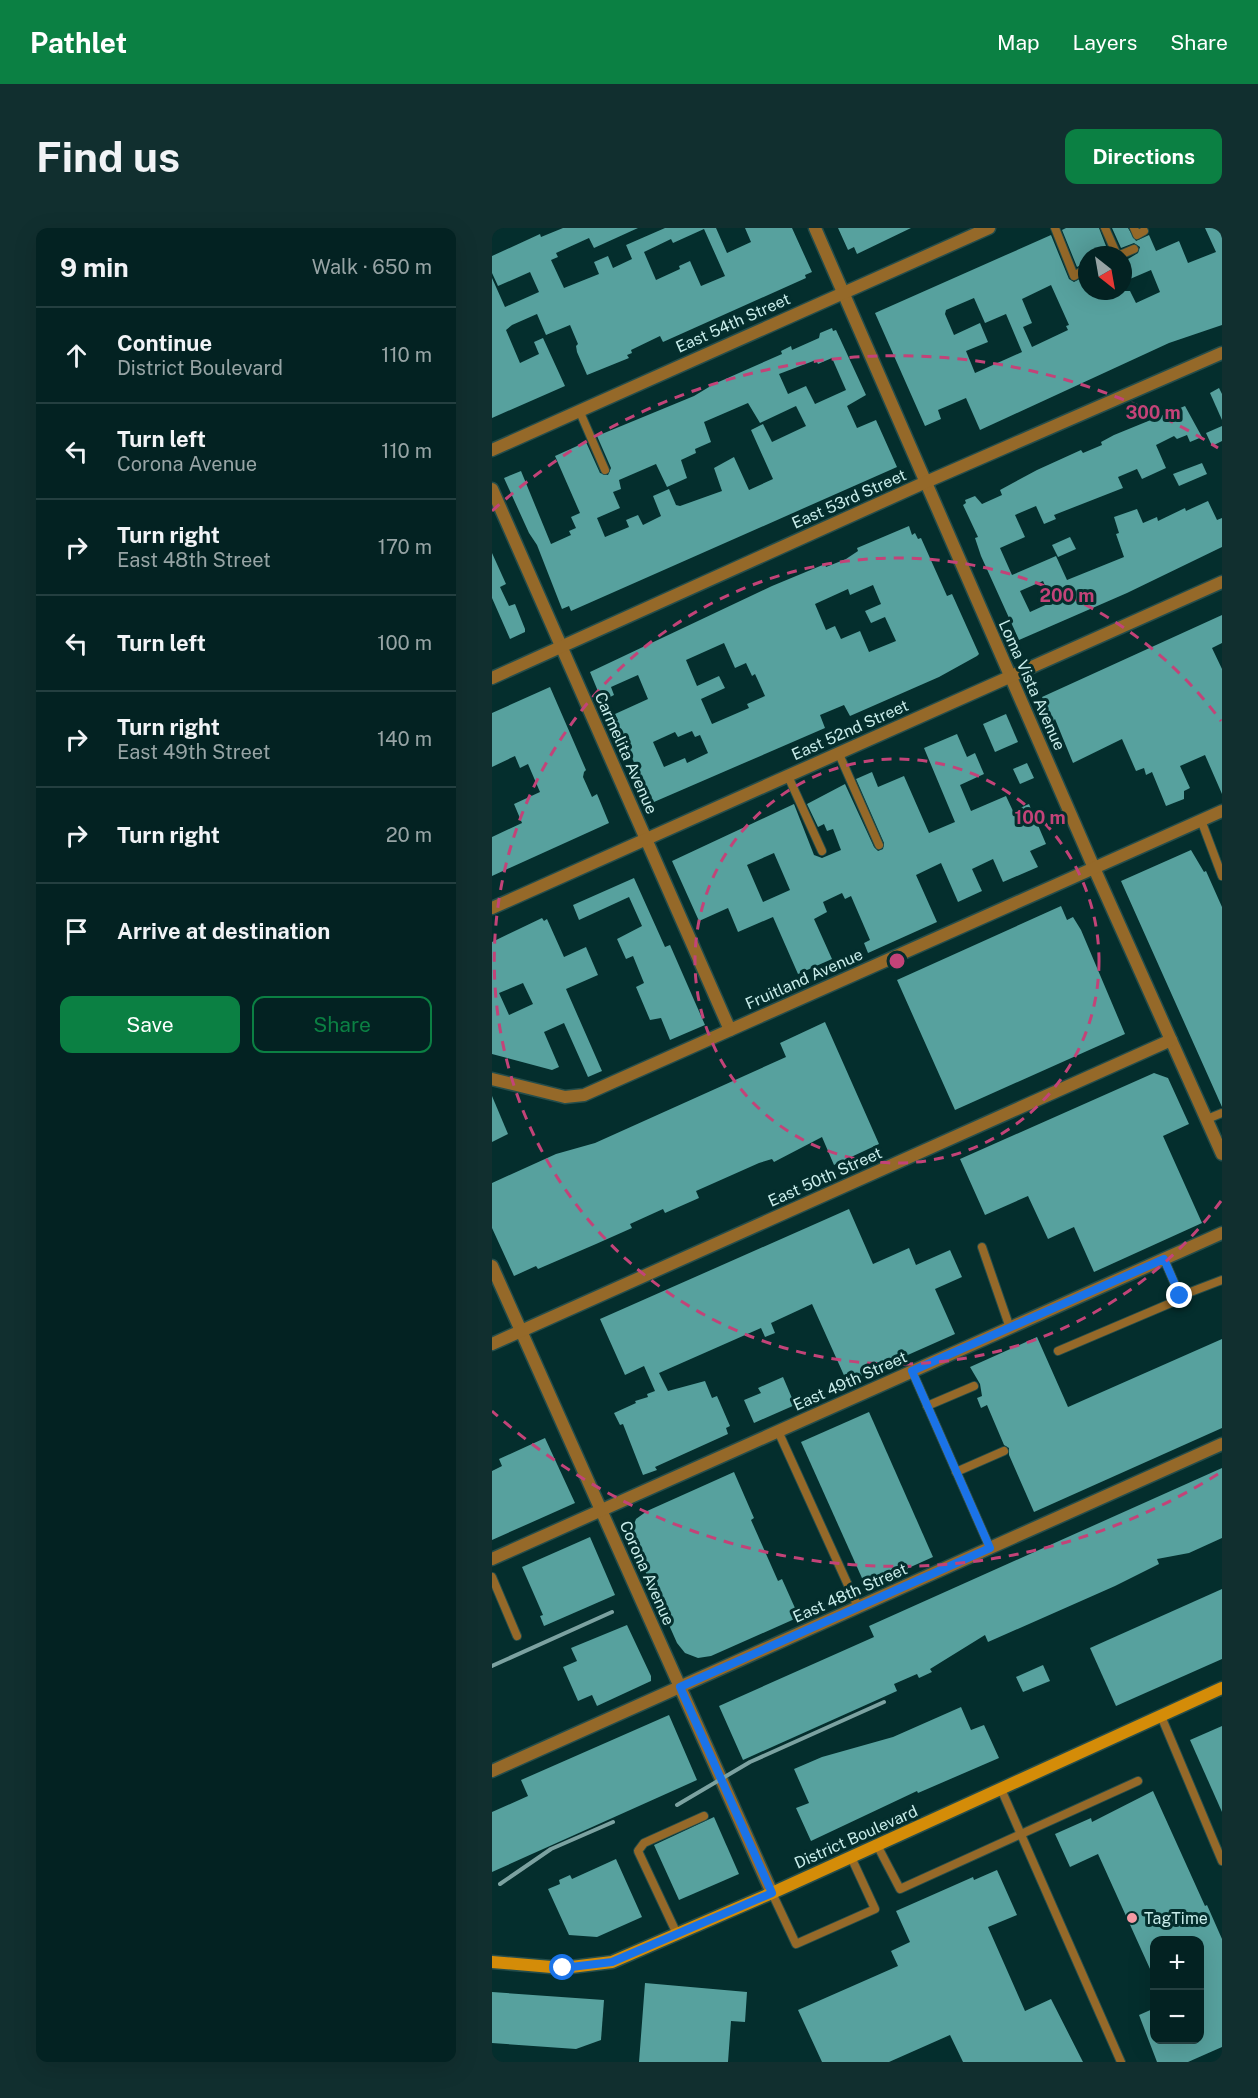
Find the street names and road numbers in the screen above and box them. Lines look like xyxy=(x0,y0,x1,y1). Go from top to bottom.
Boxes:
street label: East 54th Street xyxy=(673,289,793,357)
street label: East 53rd Street xyxy=(789,465,909,533)
street label: Loma Vista Avenue xyxy=(995,617,1069,753)
street label: Carmelita Avenue xyxy=(591,689,661,817)
street label: East 52nd Street xyxy=(789,696,911,764)
street label: Fruitland Avenue xyxy=(742,945,866,1013)
street label: East 50th Street xyxy=(765,1143,885,1211)
street label: East 49th Street xyxy=(790,1347,910,1415)
street label: Corona Avenue xyxy=(616,1518,678,1628)
street label: East 48th Street xyxy=(790,1559,910,1627)
street label: District Boulevard xyxy=(791,1801,921,1873)

